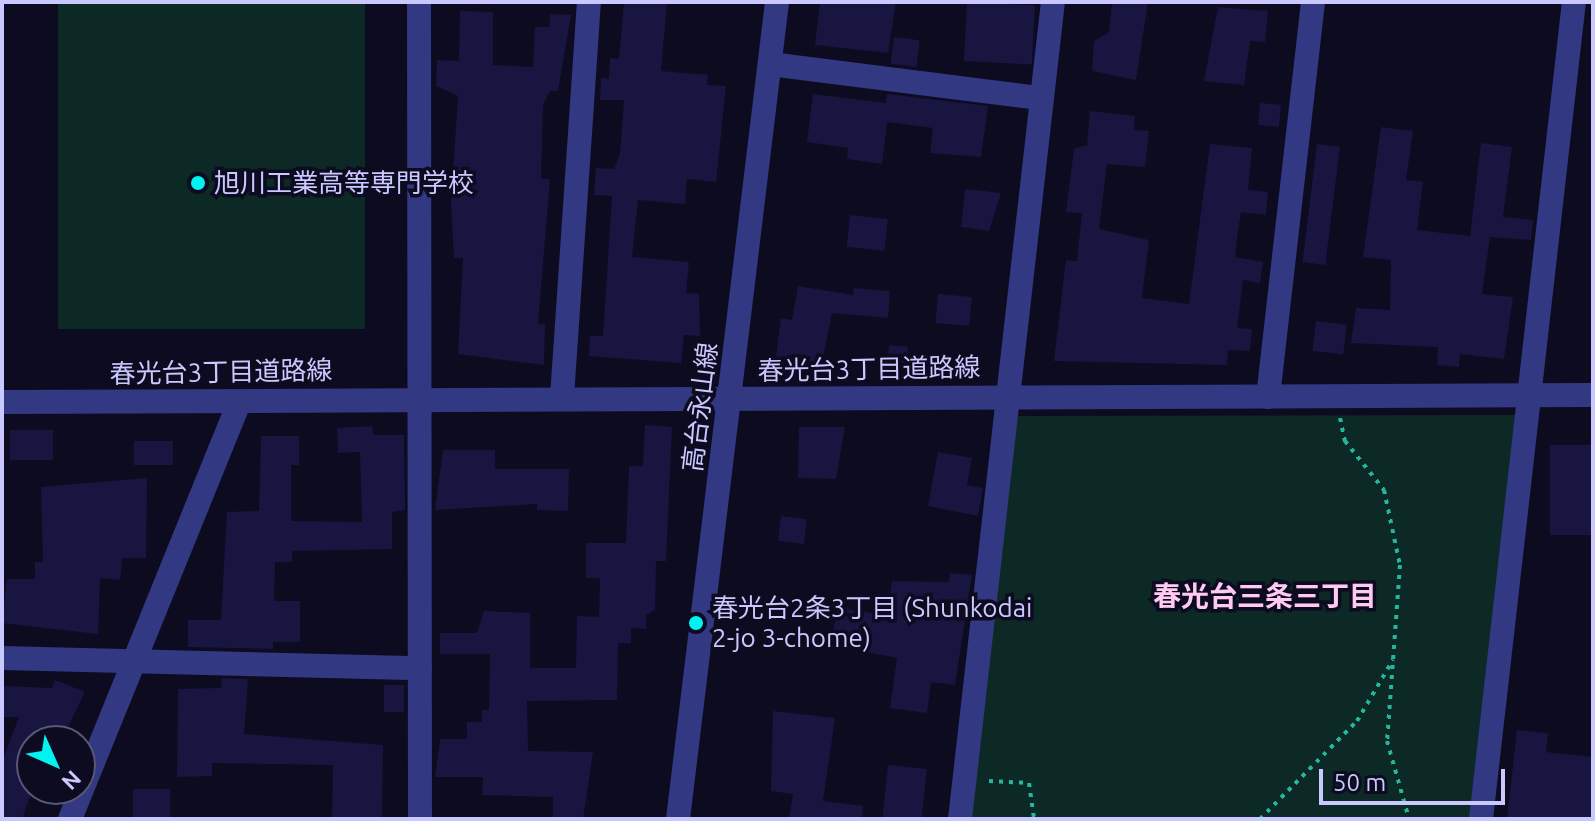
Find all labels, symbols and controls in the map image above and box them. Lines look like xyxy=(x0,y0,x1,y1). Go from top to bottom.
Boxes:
place label: 旭川工業高等専門学校 xyxy=(214,167,474,199)
marker: 旭川工業高等専門学校 xyxy=(189,174,207,192)
street label: 高台永山線 xyxy=(677,341,723,473)
street label: 春光台3丁目道路線 xyxy=(757,351,981,387)
street label: 春光台3丁目道路線 xyxy=(109,354,333,390)
district label: 春光台三条三丁目 xyxy=(1153,579,1377,613)
place label: 春光台2条3丁目 (Shunkodai 2-jo 3-chome) xyxy=(712,592,1032,654)
marker: 春光台2条3丁目 (Shunkodai 2-jo 3-chome) xyxy=(687,614,705,632)
north arrow xyxy=(16,725,96,805)
scale bar xyxy=(1323,753,1509,803)
text: N xyxy=(57,766,87,796)
text: 50 m xyxy=(1333,769,1386,796)

